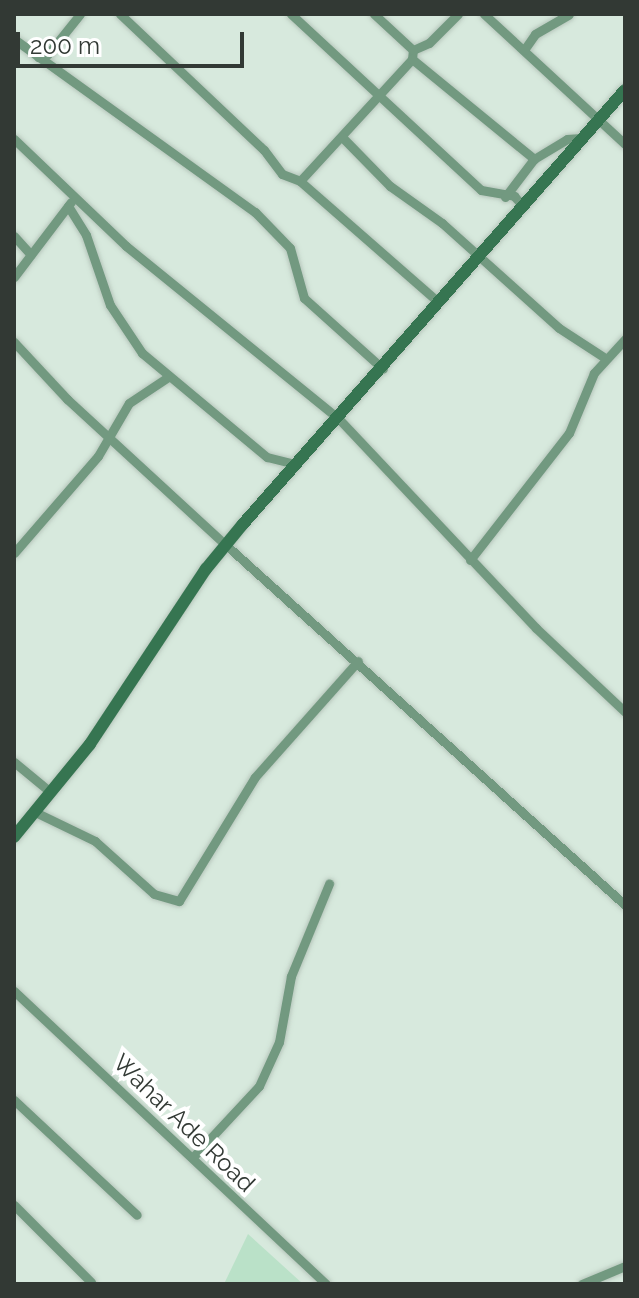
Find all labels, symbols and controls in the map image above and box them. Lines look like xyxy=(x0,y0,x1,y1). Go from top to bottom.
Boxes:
scale bar xyxy=(20,16,248,66)
text: 200 m xyxy=(30,31,100,60)
street label: Wahar Ade Road xyxy=(107,1048,261,1198)

